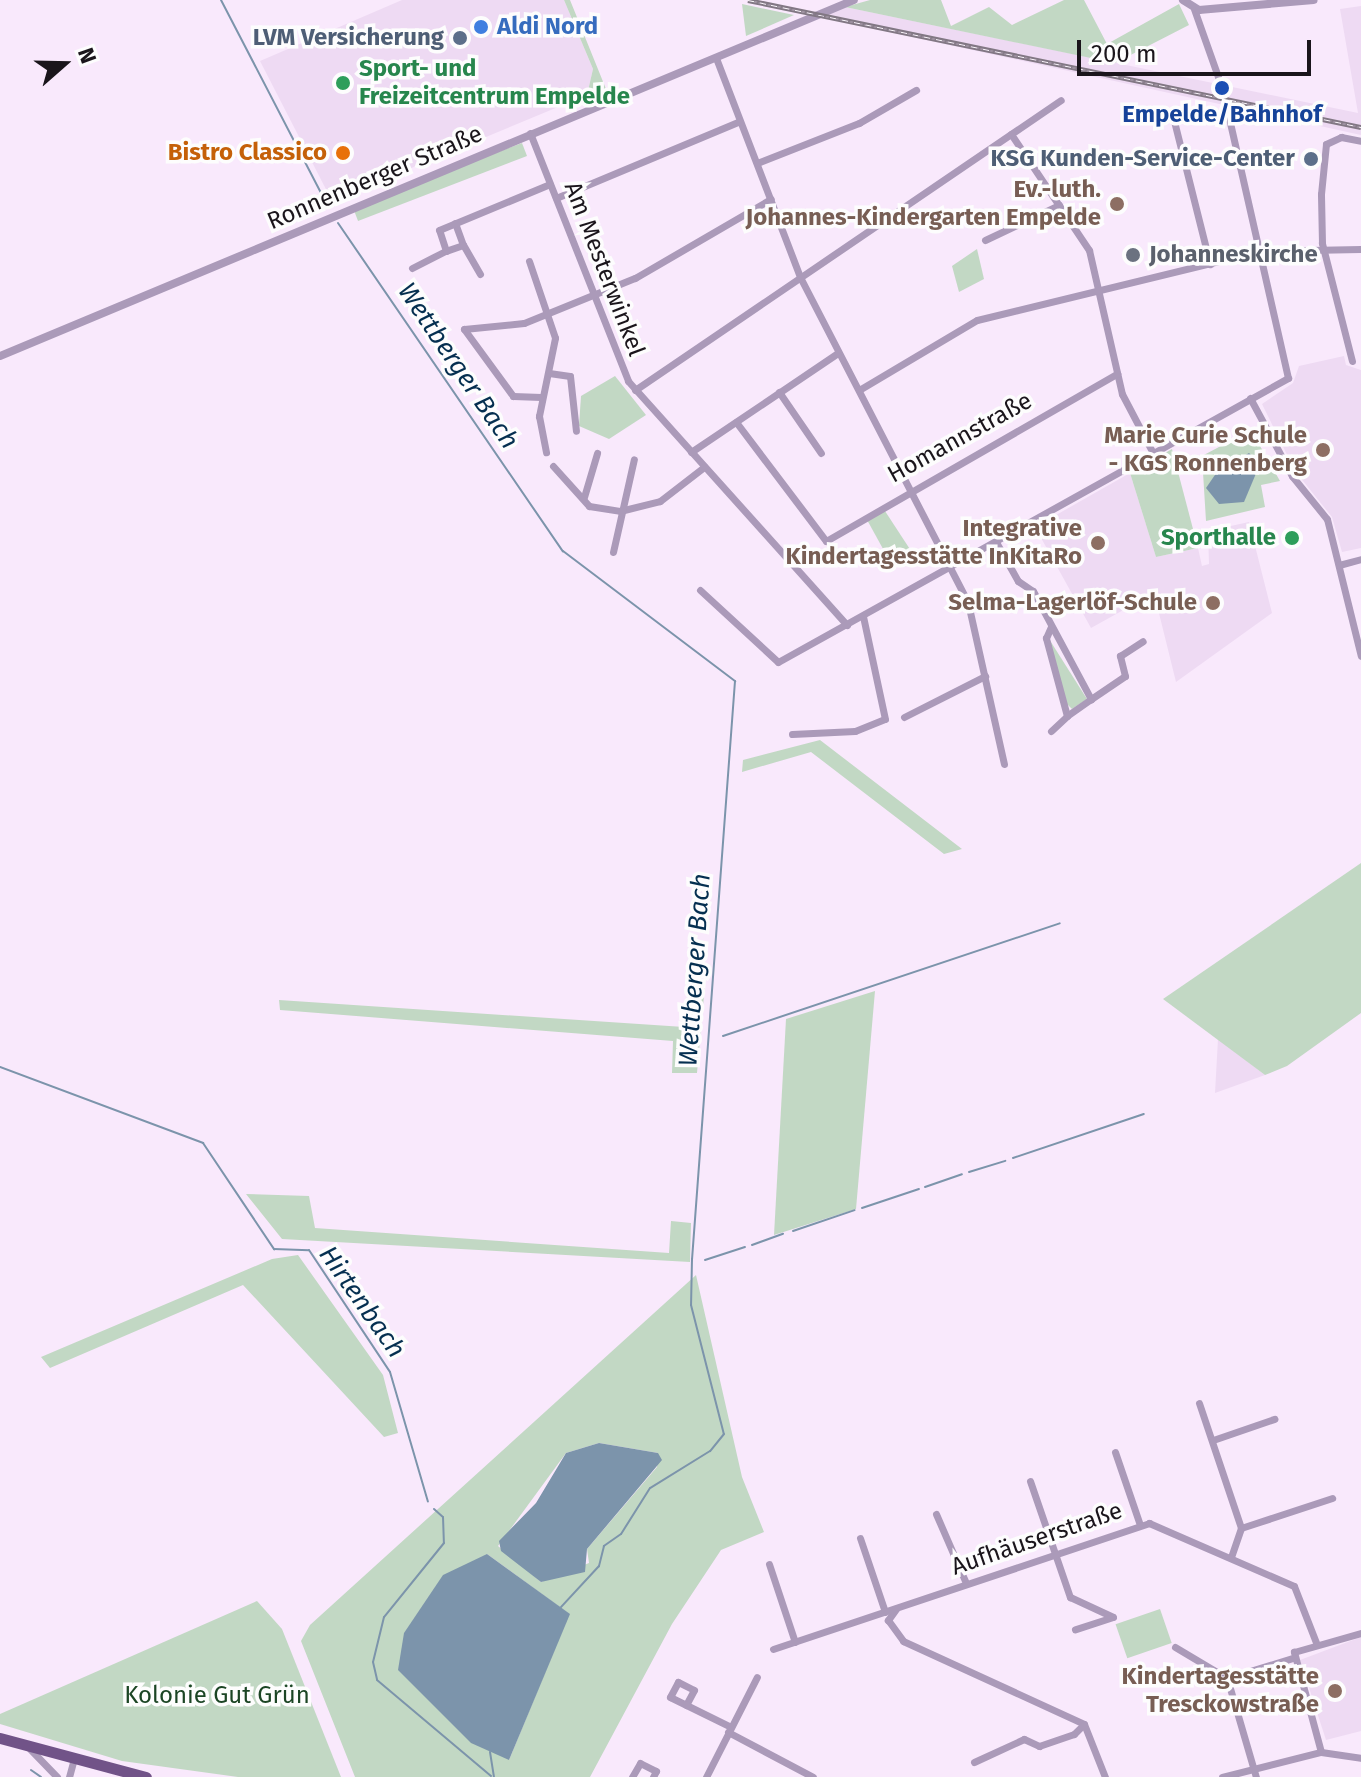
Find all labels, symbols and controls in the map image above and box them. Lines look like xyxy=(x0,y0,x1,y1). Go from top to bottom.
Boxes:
place label: Aldi Nord xyxy=(497,13,598,41)
marker: Aldi Nord xyxy=(472,18,490,36)
north arrow xyxy=(24,24,104,104)
place label: LVM Versicherung xyxy=(253,24,444,52)
scale bar xyxy=(1081,24,1315,74)
marker: LVM Versicherung xyxy=(451,29,469,47)
text: 200 m xyxy=(1091,40,1157,68)
text: N xyxy=(72,44,102,67)
place label: Sport- und Freizeitcentrum Empelde xyxy=(359,55,630,111)
marker: Sport- und Freizeitcentrum Empelde xyxy=(334,74,352,92)
marker: Empelde/Bahnhof xyxy=(1213,79,1231,97)
place label: Empelde/Bahnhof xyxy=(1122,101,1322,129)
street label: Ronnenberger Straße xyxy=(263,120,487,236)
place label: Bistro Classico xyxy=(168,139,327,167)
marker: Bistro Classico xyxy=(334,144,352,162)
place label: KSG Kunden-Service-Center xyxy=(990,145,1295,173)
marker: KSG Kunden-Service-Center xyxy=(1302,150,1320,168)
place label: Ev.-luth. Johannes-Kindergarten Empelde xyxy=(746,176,1101,232)
street label: Am Mesterwinkel xyxy=(557,178,651,360)
marker: Ev.-luth. Johannes-Kindergarten Empelde xyxy=(1108,195,1126,213)
place label: Johanneskirche xyxy=(1149,241,1318,269)
marker: Johanneskirche xyxy=(1124,246,1142,264)
water label: Wettberger Bach xyxy=(391,277,525,455)
street label: Homannstraße xyxy=(883,386,1037,490)
place label: Marie Curie Schule - KGS Ronnenberg xyxy=(1104,422,1307,478)
marker: Marie Curie Schule - KGS Ronnenberg xyxy=(1314,441,1332,459)
place label: Integrative Kindertagesstätte InKitaRo xyxy=(785,515,1082,571)
place label: Sporthalle xyxy=(1161,524,1276,552)
marker: Sporthalle xyxy=(1283,529,1301,547)
marker: Integrative Kindertagesstätte InKitaRo xyxy=(1089,534,1107,552)
place label: Selma-Lagerlöf-Schule xyxy=(948,589,1197,617)
marker: Selma-Lagerlöf-Schule xyxy=(1204,594,1222,612)
water label: Wettberger Bach xyxy=(673,872,717,1068)
water label: Hirtenbach xyxy=(312,1240,412,1364)
street label: Aufhäuserstraße xyxy=(948,1496,1126,1582)
place label: Kindertagesstätte Tresckowstraße xyxy=(1122,1663,1319,1719)
park label: Kolonie Gut Grün xyxy=(124,1682,310,1710)
marker: Kindertagesstätte Tresckowstraße xyxy=(1326,1682,1344,1700)

